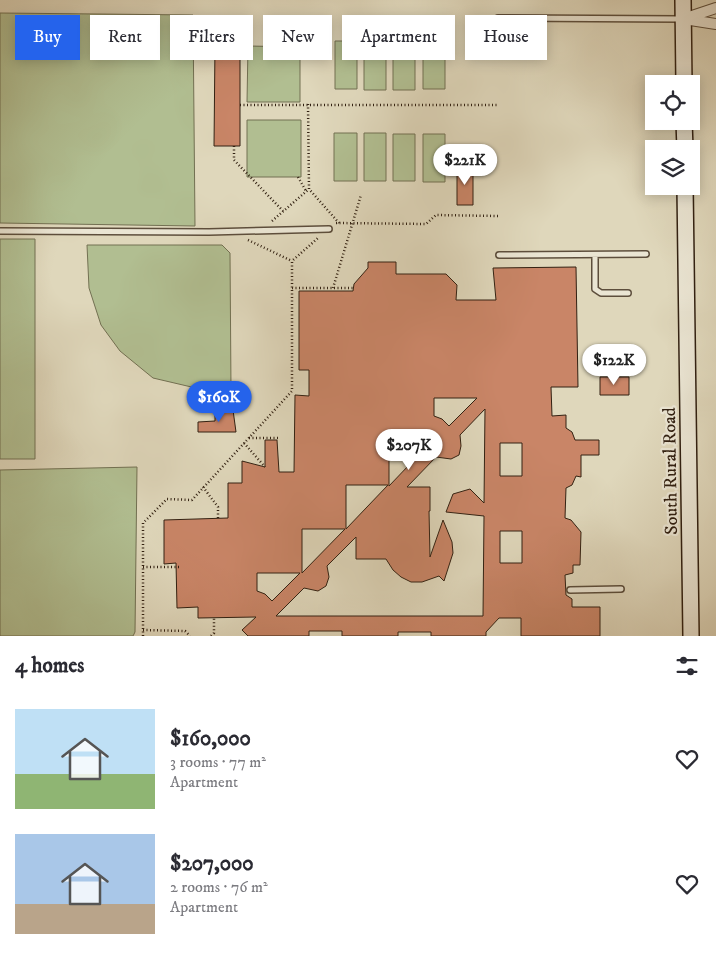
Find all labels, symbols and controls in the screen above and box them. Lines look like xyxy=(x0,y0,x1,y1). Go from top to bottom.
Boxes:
chip: Buy xyxy=(15,15,80,60)
chip: Rent xyxy=(90,15,160,60)
chip: Filters xyxy=(170,15,253,60)
chip: New xyxy=(263,15,332,60)
chip: Apartment xyxy=(342,15,455,60)
chip: House xyxy=(465,15,547,60)
map controls xyxy=(645,75,700,195)
button: locate xyxy=(645,75,700,130)
button: layers xyxy=(645,140,700,195)
pin: $221K xyxy=(430,144,500,186)
text: $221K xyxy=(444,150,486,170)
pin: $122K xyxy=(579,344,649,386)
text: $122K xyxy=(593,350,635,370)
pin: $160K xyxy=(184,380,254,423)
text: $160K xyxy=(198,387,240,407)
street label: South Rural Road xyxy=(659,407,683,535)
pin: $207K xyxy=(374,428,444,471)
text: $207K xyxy=(387,435,431,455)
icon: filters xyxy=(673,652,701,680)
text: 4 homes xyxy=(15,653,84,679)
text: $160,000 xyxy=(170,726,251,752)
icon: home xyxy=(55,729,115,789)
icon: heart xyxy=(673,745,701,773)
text: 3 rooms · 77 m² xyxy=(170,752,266,772)
text: Apartment xyxy=(170,772,238,792)
text: $207,000 xyxy=(170,851,254,877)
icon: home xyxy=(55,854,115,914)
icon: heart xyxy=(673,870,701,898)
text: 2 rooms · 76 m² xyxy=(170,877,268,897)
text: Apartment xyxy=(170,897,238,917)

